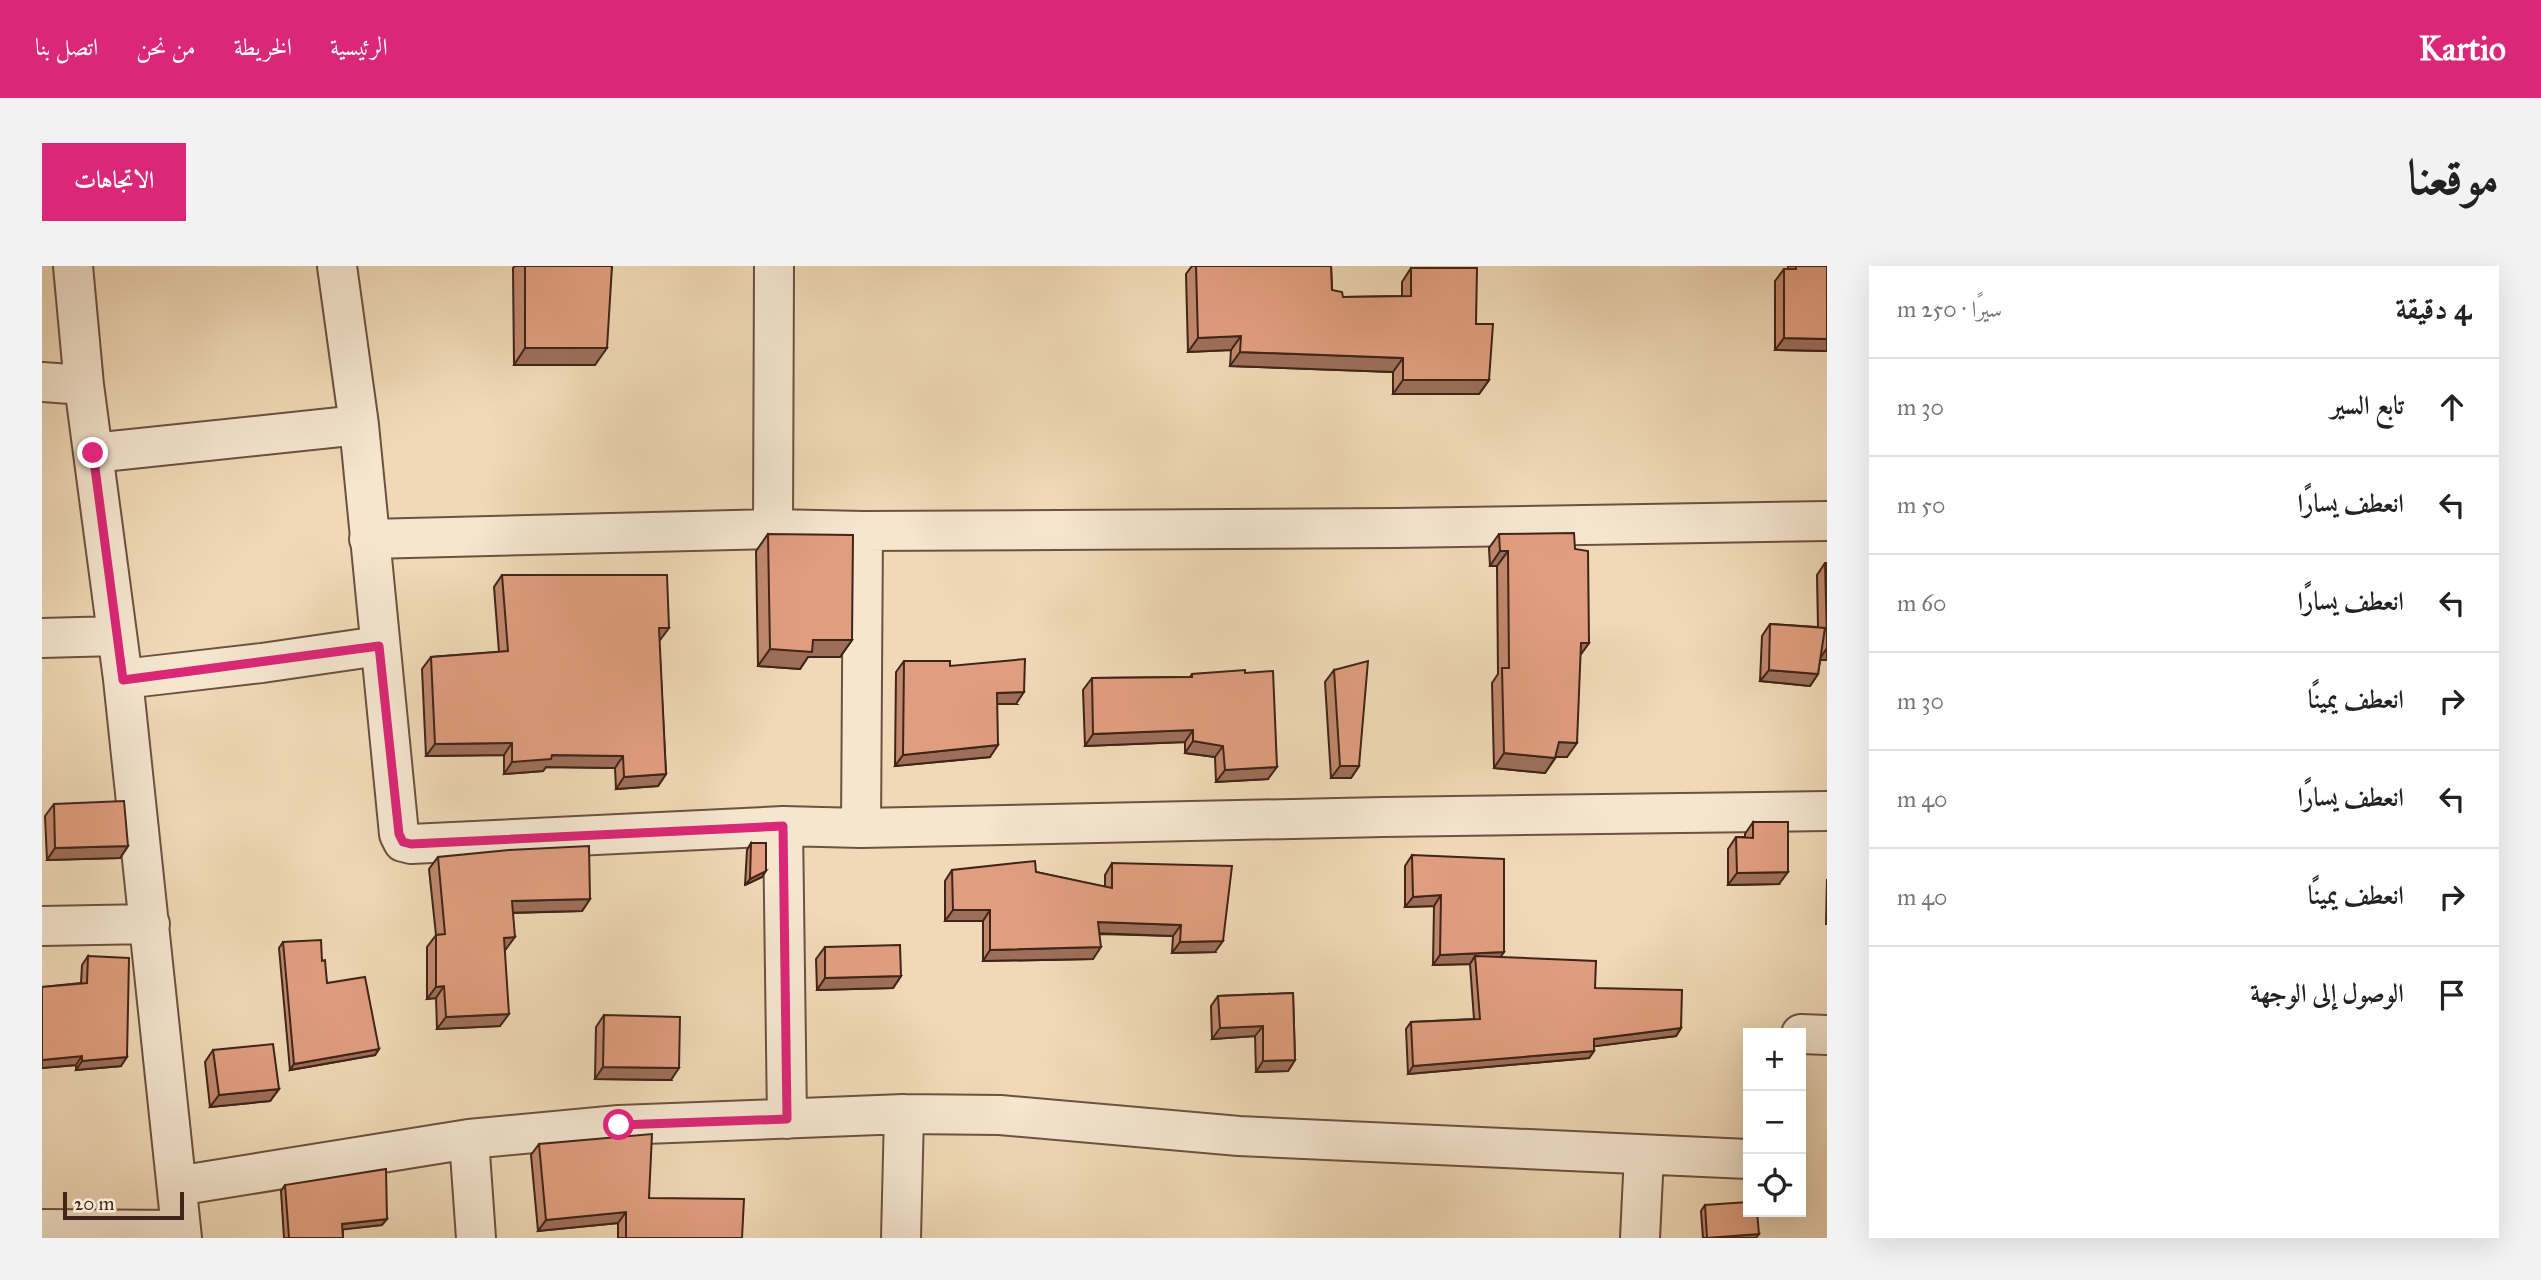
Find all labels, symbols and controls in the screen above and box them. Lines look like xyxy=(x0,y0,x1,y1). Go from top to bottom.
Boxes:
text: Kartio xyxy=(2419,29,2506,69)
text: اتصل بنا xyxy=(35,32,98,62)
text: من نحن xyxy=(136,32,196,62)
text: الخريطة xyxy=(234,32,292,62)
text: الرئيسية xyxy=(330,32,388,62)
button: الاتجاهات xyxy=(42,143,186,221)
text: موقعنا xyxy=(2407,148,2499,207)
text: 4 دقيقة xyxy=(2395,291,2471,327)
text: سيرًا · 250 m xyxy=(1897,295,2002,323)
icon: ahead xyxy=(2433,388,2471,426)
text: تابع السير xyxy=(2331,389,2404,421)
text: 30 m xyxy=(1897,393,1944,421)
route end xyxy=(77,437,108,468)
icon: left xyxy=(2433,486,2471,524)
text: انعطف يسارًا xyxy=(2297,487,2404,519)
text: 50 m xyxy=(1897,491,1945,519)
icon: left xyxy=(2433,584,2471,622)
text: انعطف يسارًا xyxy=(2297,585,2404,617)
text: 60 m xyxy=(1897,589,1946,617)
icon: right xyxy=(2433,682,2471,720)
text: انعطف يمينًا xyxy=(2308,683,2404,715)
text: 30 m xyxy=(1897,687,1944,715)
icon: left xyxy=(2433,780,2471,818)
text: انعطف يسارًا xyxy=(2297,781,2404,813)
text: 40 m xyxy=(1897,785,1947,813)
icon: right xyxy=(2433,878,2471,916)
text: انعطف يمينًا xyxy=(2308,879,2404,911)
text: 40 m xyxy=(1897,883,1947,911)
icon: arrive xyxy=(2433,976,2471,1014)
text: الوصول إلى الوجهة xyxy=(2250,977,2404,1009)
map controls xyxy=(1743,1028,1806,1217)
button: + xyxy=(1743,1028,1806,1091)
button: − xyxy=(1743,1091,1806,1154)
route start xyxy=(603,1109,634,1140)
button: locate xyxy=(1743,1154,1806,1217)
scale bar xyxy=(63,1189,184,1221)
text: 20 m xyxy=(74,1192,115,1215)

